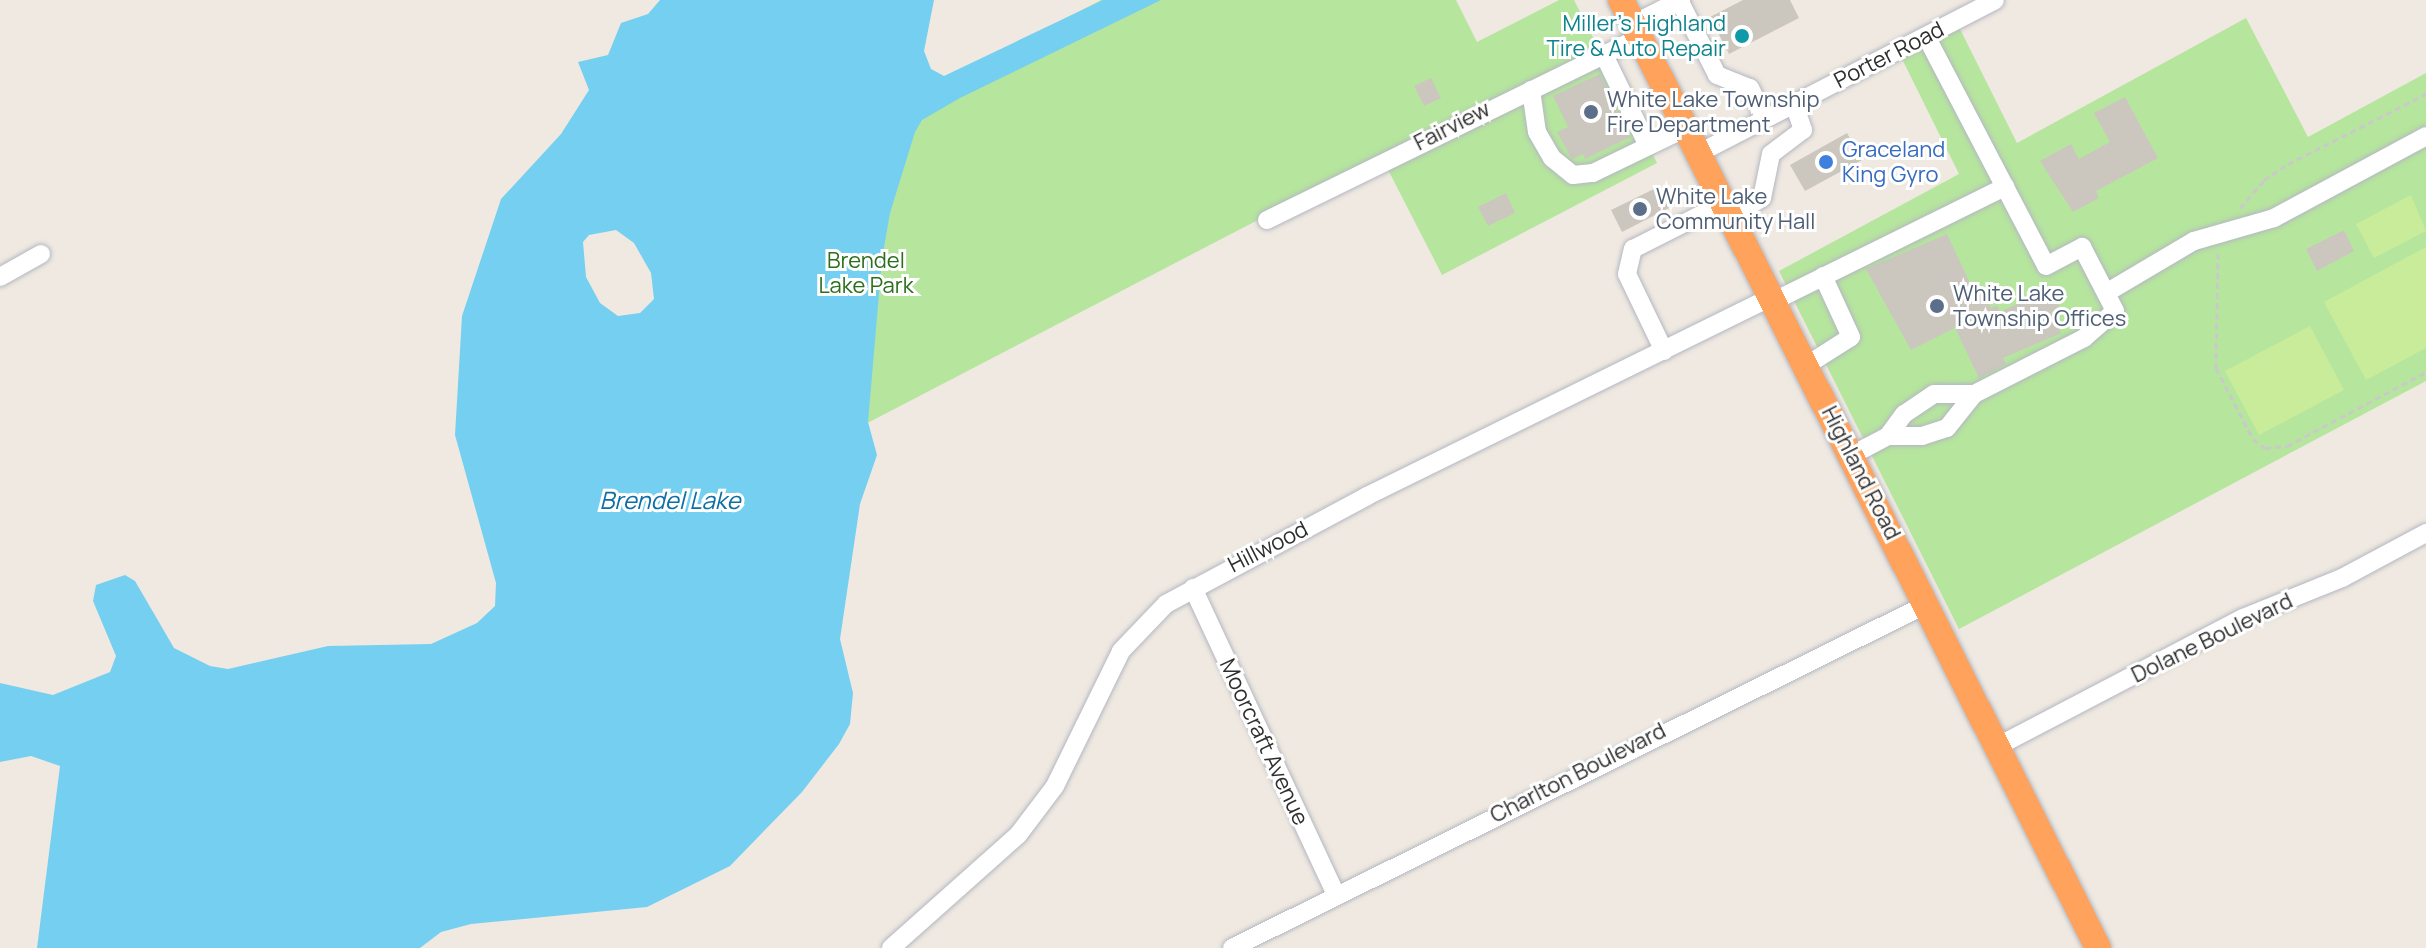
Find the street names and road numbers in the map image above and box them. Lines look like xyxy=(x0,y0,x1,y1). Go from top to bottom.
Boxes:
street label: Porter Road xyxy=(1830,16,1948,94)
street label: Fairview xyxy=(1410,96,1494,156)
street label: Highland Road xyxy=(1816,402,1906,544)
street label: Hillwood xyxy=(1224,516,1312,578)
street label: Dolane Boulevard xyxy=(2127,588,2297,688)
street label: Moorcraft Avenue xyxy=(1214,655,1314,829)
street label: Charlton Boulevard xyxy=(1486,717,1670,829)

